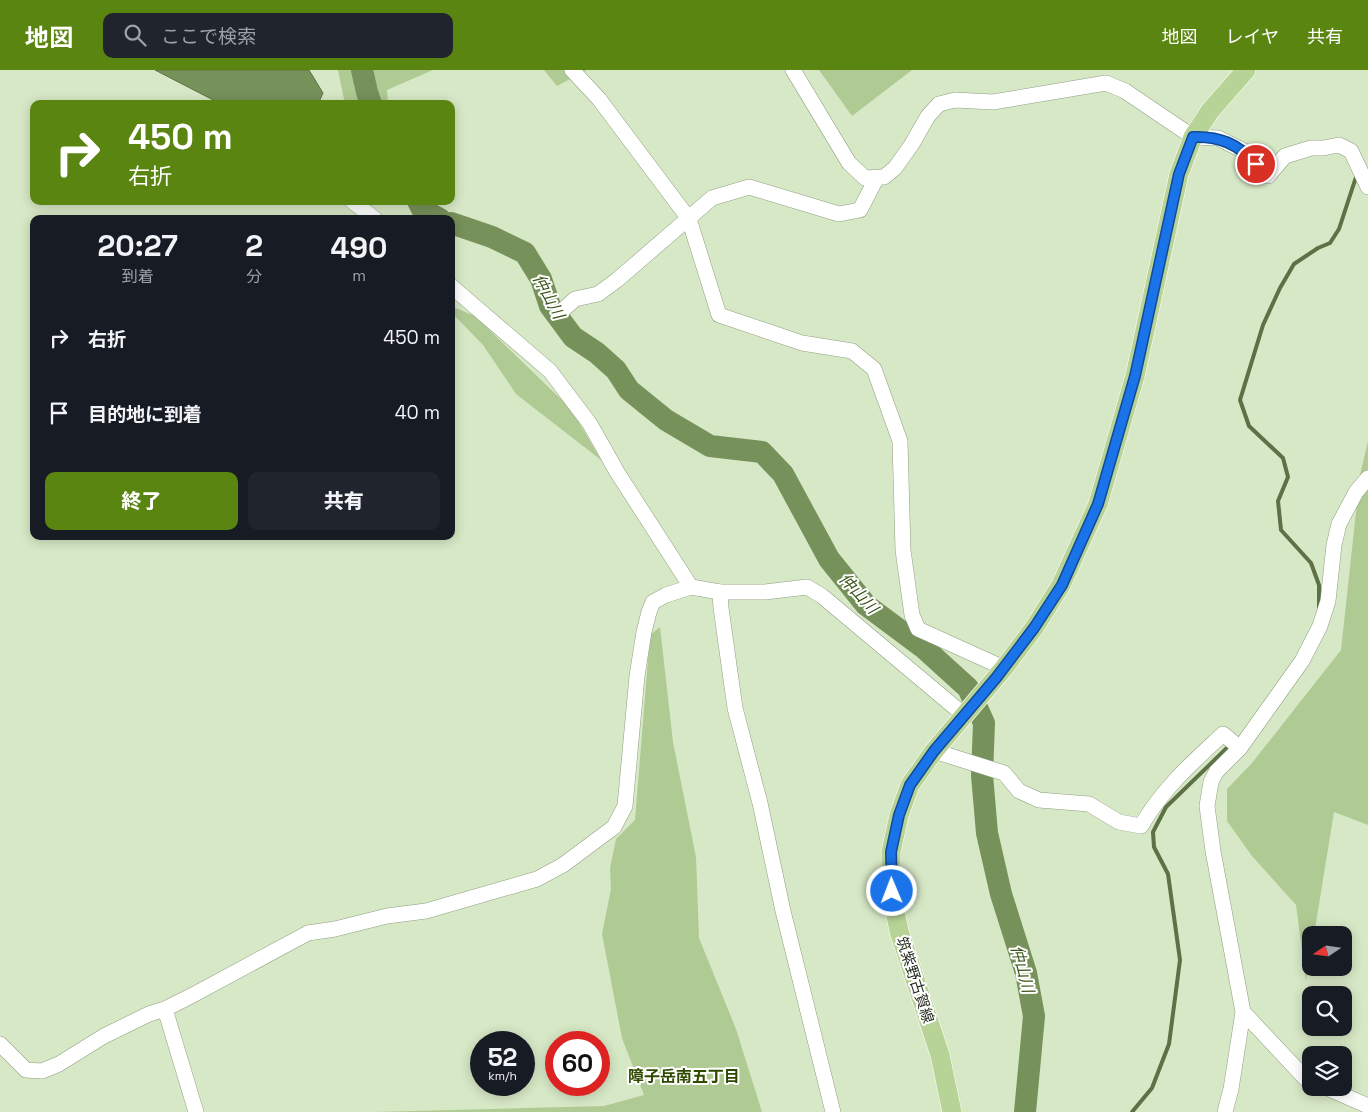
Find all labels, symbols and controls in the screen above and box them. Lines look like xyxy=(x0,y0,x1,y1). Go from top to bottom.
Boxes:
search box xyxy=(103,13,453,58)
icon: search xyxy=(121,21,149,49)
text: 地図 xyxy=(25,22,73,53)
text: ここで検索 xyxy=(161,24,256,49)
text: 地図 xyxy=(1162,25,1198,48)
text: レイヤ xyxy=(1226,25,1279,48)
text: 共有 xyxy=(1307,25,1343,48)
text: 450 m xyxy=(128,115,233,159)
icon: right xyxy=(45,120,110,185)
pin xyxy=(1235,143,1277,185)
icon: arrive xyxy=(1242,150,1270,178)
text: 右折 xyxy=(128,162,172,190)
text: 20:27 xyxy=(97,226,178,265)
text: 2 xyxy=(245,226,263,265)
text: 490 xyxy=(330,228,388,267)
text: m xyxy=(352,265,366,286)
text: 到着 xyxy=(122,266,154,287)
text: 分 xyxy=(246,266,262,287)
water label: 仲山川 xyxy=(528,270,570,324)
icon: right xyxy=(45,324,73,352)
text: 450 m xyxy=(383,325,440,350)
text: 右折 xyxy=(88,327,126,352)
icon: arrive xyxy=(45,399,73,427)
text: 40 m xyxy=(395,400,440,425)
text: 目的地に到着 xyxy=(88,402,202,427)
button: 終了 xyxy=(45,472,238,530)
button: 共有 xyxy=(248,472,440,530)
water label: 仲山川 xyxy=(835,569,884,620)
position arrow xyxy=(865,864,917,916)
north arrow xyxy=(1302,926,1352,976)
map controls xyxy=(1302,926,1352,1096)
street label: 筑紫野古賀線 xyxy=(893,934,938,1026)
water label: 仲山川 xyxy=(1006,943,1039,997)
button: search xyxy=(1302,986,1352,1036)
speed limit sign: 60 xyxy=(545,1031,610,1096)
text: 52 xyxy=(488,1041,517,1073)
button: layers xyxy=(1302,1046,1352,1096)
district label: 障子岳南五丁目 xyxy=(628,1066,740,1087)
text: km/h xyxy=(488,1068,517,1084)

